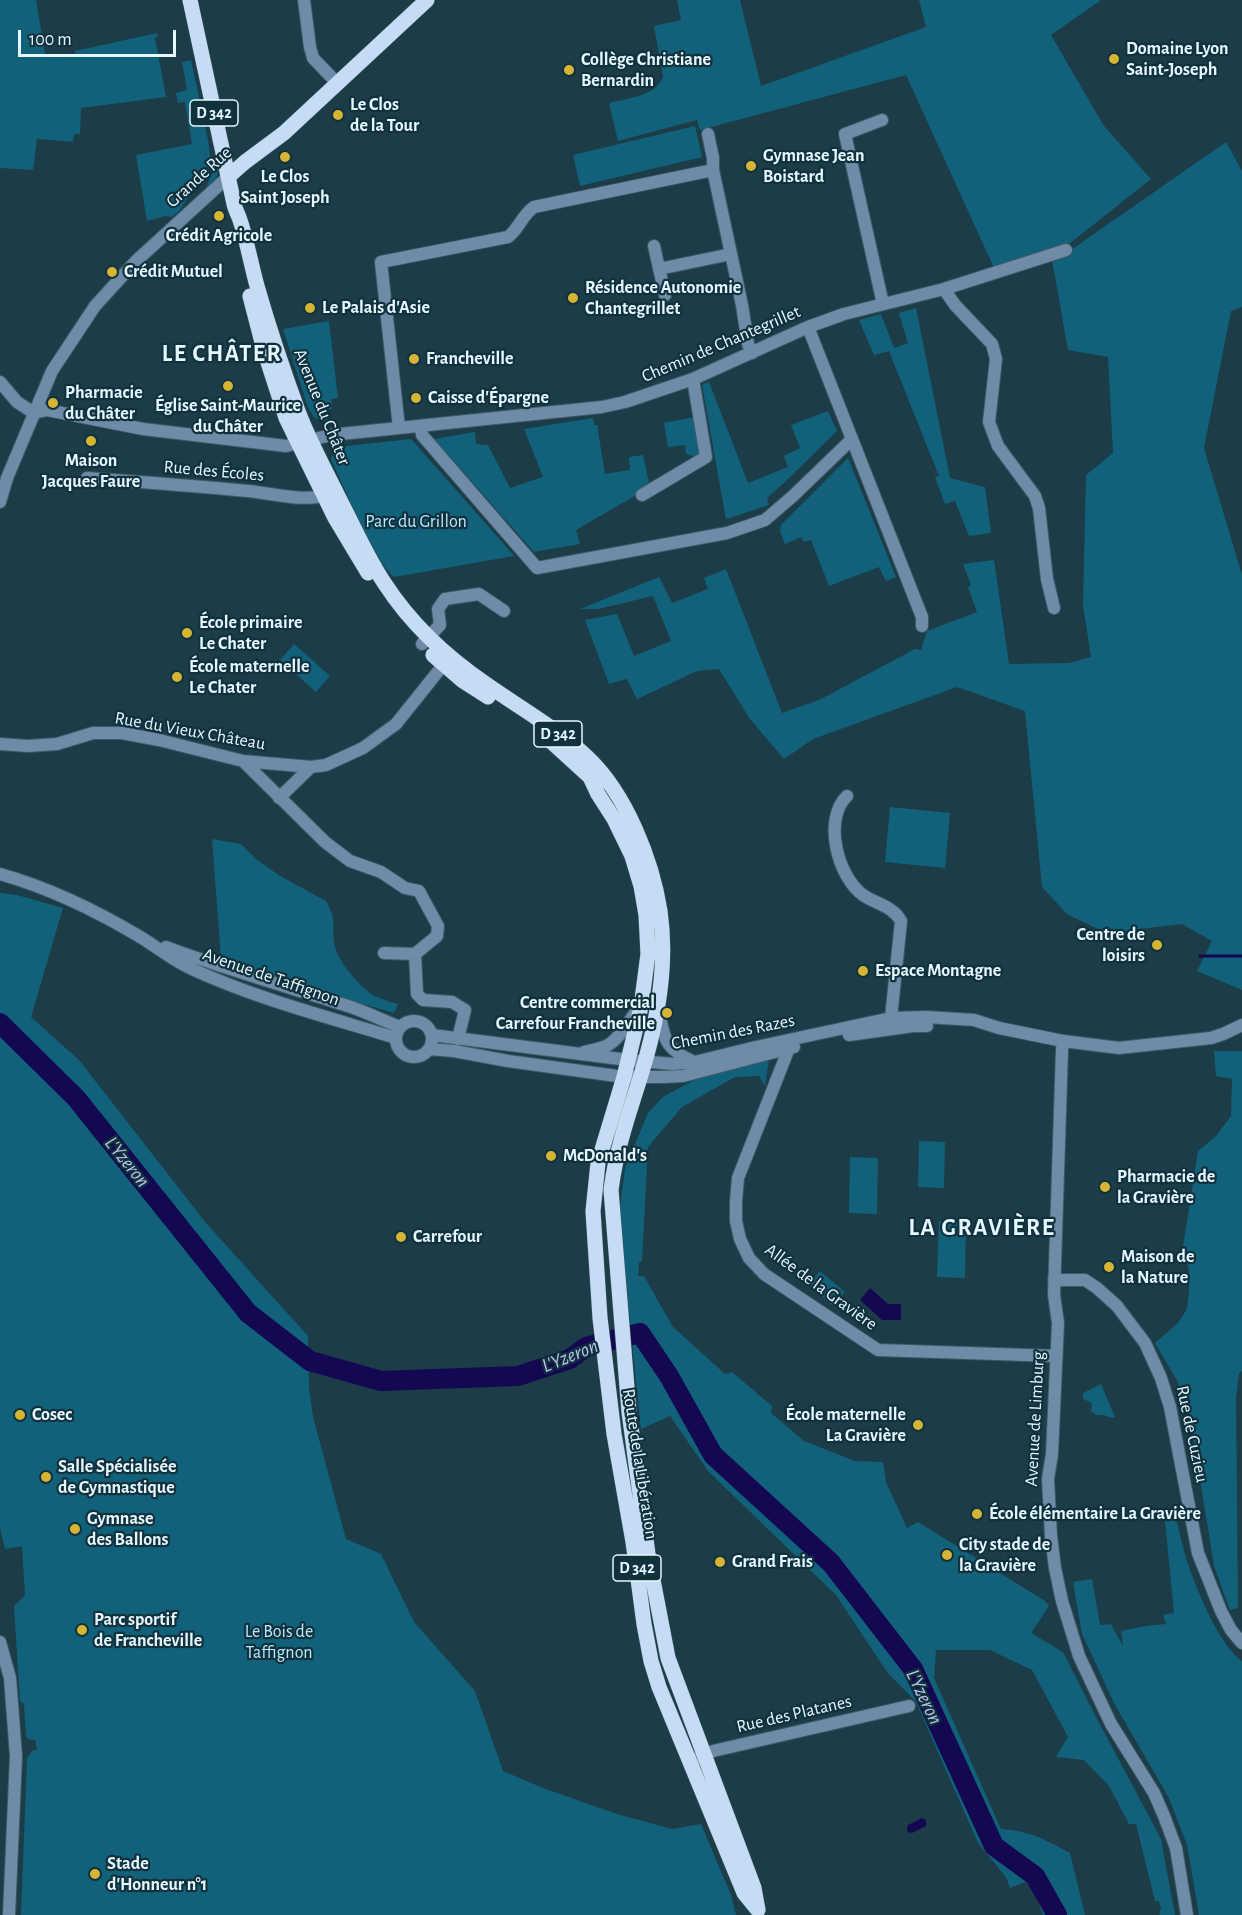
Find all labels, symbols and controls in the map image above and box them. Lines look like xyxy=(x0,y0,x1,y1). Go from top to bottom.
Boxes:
scale bar xyxy=(21,18,178,56)
text: 100 m xyxy=(29,31,72,49)
place label: Domaine Lyon Saint-Joseph xyxy=(1126,38,1229,80)
place label: Collège Christiane Bernardin xyxy=(581,49,711,92)
marker: Domaine Lyon Saint-Joseph xyxy=(1107,52,1121,66)
marker: Collège Christiane Bernardin xyxy=(562,63,576,77)
place label: Le Clos de la Tour xyxy=(350,94,419,136)
road number: D 342 xyxy=(190,100,238,126)
marker: Le Clos de la Tour xyxy=(331,108,345,122)
street label: Grande Rue xyxy=(162,142,236,212)
place label: Gymnase Jean Boistard xyxy=(763,145,864,188)
marker: Le Clos Saint Joseph xyxy=(278,150,292,164)
marker: Gymnase Jean Boistard xyxy=(744,159,758,173)
place label: Le Clos Saint Joseph xyxy=(240,166,330,208)
marker: Crédit Agricole xyxy=(212,209,226,223)
place label: Crédit Agricole xyxy=(166,225,272,247)
place label: Crédit Mutuel xyxy=(124,261,223,283)
marker: Crédit Mutuel xyxy=(105,265,119,279)
place label: Résidence Autonomie Chantegrillet xyxy=(585,277,741,320)
marker: Résidence Autonomie Chantegrillet xyxy=(566,291,580,305)
place label: Le Palais d'Asie xyxy=(322,297,430,319)
marker: Le Palais d'Asie xyxy=(303,301,317,315)
street label: Chemin de Chantegrillet xyxy=(638,301,804,387)
district label: LE CHÂTER xyxy=(162,340,282,368)
street label: Avenue du Châter xyxy=(289,346,355,468)
place label: Francheville xyxy=(426,348,514,370)
marker: Francheville xyxy=(407,352,421,366)
marker: Église Saint-Maurice du Châter xyxy=(221,379,235,393)
place label: Pharmacie du Châter xyxy=(65,382,143,424)
place label: Caisse d'Épargne xyxy=(428,387,549,409)
marker: Caisse d'Épargne xyxy=(409,391,423,405)
place label: Église Saint-Maurice du Châter xyxy=(155,395,301,438)
marker: Pharmacie du Châter xyxy=(46,396,60,410)
marker: Maison Jacques Faure xyxy=(84,434,98,448)
place label: Maison Jacques Faure xyxy=(42,450,140,492)
street label: Rue des Écoles xyxy=(163,456,265,486)
park label: Parc du Grillon xyxy=(365,511,467,533)
place label: École primaire Le Chater xyxy=(199,612,302,654)
marker: École primaire Le Chater xyxy=(180,626,194,640)
place label: École maternelle Le Chater xyxy=(189,656,309,698)
marker: École maternelle Le Chater xyxy=(170,670,184,684)
street label: Rue du Vieux Château xyxy=(113,707,267,755)
road number: D 342 xyxy=(534,721,582,747)
place label: Centre de loisirs xyxy=(1076,924,1145,966)
marker: Centre de loisirs xyxy=(1150,938,1164,952)
street label: Avenue de Taffignon xyxy=(200,943,342,1011)
place label: Espace Montagne xyxy=(875,960,1001,982)
marker: Espace Montagne xyxy=(856,964,870,978)
place label: Centre commercial Carrefour Francheville xyxy=(496,992,655,1034)
marker: Centre commercial Carrefour Francheville xyxy=(660,1006,674,1020)
street label: Chemin des Razes xyxy=(669,1009,797,1055)
water label: L'Yzeron xyxy=(99,1132,155,1192)
place label: McDonald's xyxy=(563,1145,647,1167)
marker: McDonald's xyxy=(544,1149,558,1163)
place label: Pharmacie de la Gravière xyxy=(1117,1166,1215,1208)
marker: Pharmacie de la Gravière xyxy=(1098,1180,1112,1194)
district label: LA GRAVIÈRE xyxy=(909,1214,1055,1242)
place label: Carrefour xyxy=(413,1226,482,1248)
marker: Carrefour xyxy=(394,1230,408,1244)
street label: Allée de la Gravière xyxy=(761,1239,881,1335)
place label: Maison de la Nature xyxy=(1121,1246,1194,1288)
marker: Maison de la Nature xyxy=(1102,1260,1116,1274)
water label: L'Yzeron xyxy=(538,1334,602,1378)
street label: Avenue de Limburg xyxy=(1021,1351,1049,1487)
street label: Rue de Cuzieu xyxy=(1171,1384,1213,1484)
street label: Route de la Libération xyxy=(617,1387,663,1541)
place label: Cosec xyxy=(32,1404,72,1426)
place label: École maternelle La Gravière xyxy=(786,1404,906,1446)
marker: Cosec xyxy=(13,1408,27,1422)
marker: École maternelle La Gravière xyxy=(911,1418,925,1432)
place label: Salle Spécialisée de Gymnastique xyxy=(58,1456,176,1498)
marker: Salle Spécialisée de Gymnastique xyxy=(39,1470,53,1484)
place label: École élémentaire La Gravière xyxy=(989,1503,1201,1525)
marker: École élémentaire La Gravière xyxy=(970,1507,984,1521)
place label: Gymnase des Ballons xyxy=(87,1508,168,1550)
marker: Gymnase des Ballons xyxy=(68,1522,82,1536)
place label: City stade de la Gravière xyxy=(959,1534,1050,1576)
marker: City stade de la Gravière xyxy=(940,1548,954,1562)
place label: Grand Frais xyxy=(732,1551,813,1573)
road number: D 342 xyxy=(613,1555,661,1581)
marker: Grand Frais xyxy=(713,1555,727,1569)
place label: Parc sportif de Francheville xyxy=(94,1609,202,1652)
park label: Le Bois de Taffignon xyxy=(245,1621,313,1664)
marker: Parc sportif de Francheville xyxy=(75,1623,89,1637)
water label: L'Yzeron xyxy=(900,1665,948,1729)
street label: Rue des Platanes xyxy=(734,1690,854,1738)
place label: Stade d'Honneur n°1 xyxy=(107,1853,207,1896)
marker: Stade d'Honneur n°1 xyxy=(88,1867,102,1881)

